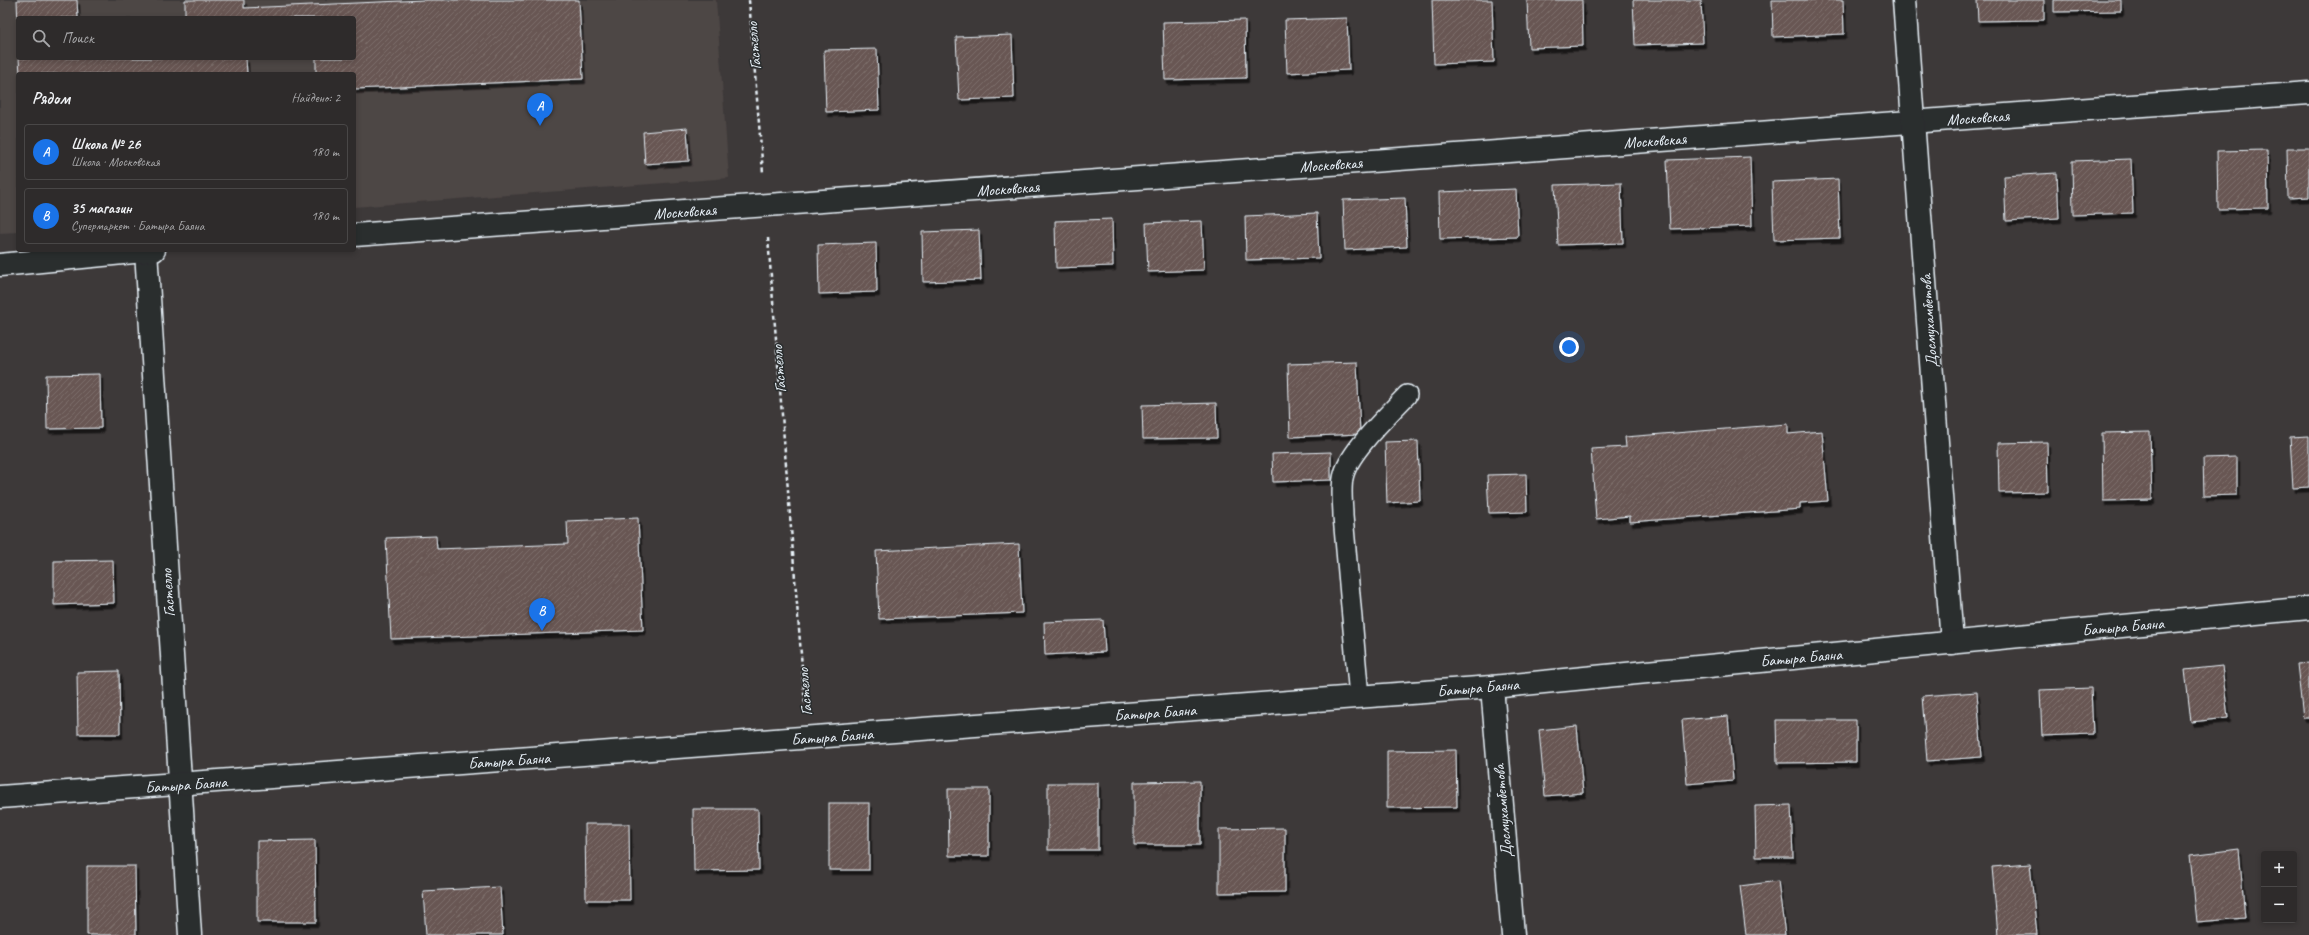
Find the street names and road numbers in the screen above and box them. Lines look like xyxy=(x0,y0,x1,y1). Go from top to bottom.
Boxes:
street label: Гастелло xyxy=(742,20,766,71)
street label: Московская xyxy=(1946,106,2011,130)
street label: Московская xyxy=(1623,129,1688,153)
street label: Московская xyxy=(1299,153,1364,177)
street label: Московская xyxy=(976,177,1041,201)
street label: Московская xyxy=(653,200,718,224)
street label: Досмухамбетова xyxy=(1916,272,1942,368)
street label: Гастелло xyxy=(767,343,791,394)
street label: Гастелло xyxy=(156,567,180,617)
street label: Батыра Баяна xyxy=(2081,613,2166,641)
street label: Батыра Баяна xyxy=(1759,644,1844,672)
street label: Гастелло xyxy=(793,666,817,717)
street label: Батыра Баяна xyxy=(1436,674,1521,702)
street label: Батыра Баяна xyxy=(1113,700,1198,726)
street label: Батыра Баяна xyxy=(790,724,875,750)
street label: Батыра Баяна xyxy=(467,748,552,774)
street label: Досмухамбетова xyxy=(1489,762,1517,858)
street label: Батыра Баяна xyxy=(144,772,229,798)

